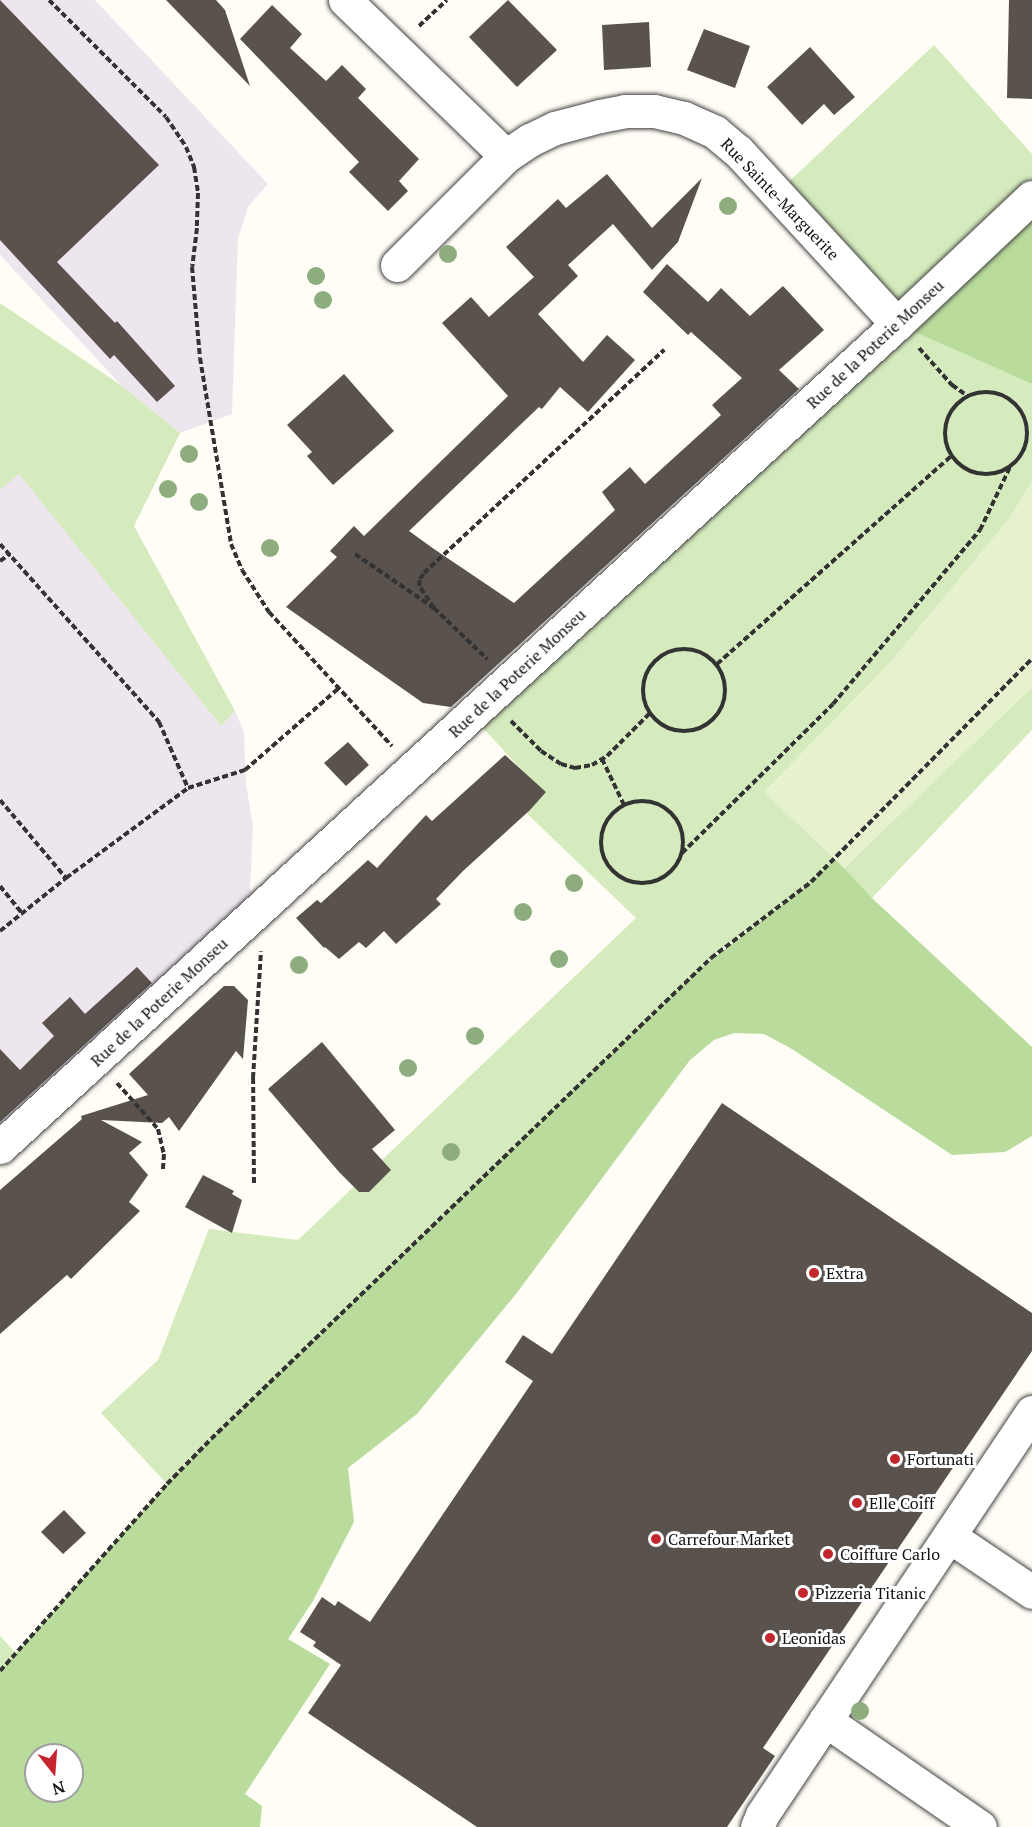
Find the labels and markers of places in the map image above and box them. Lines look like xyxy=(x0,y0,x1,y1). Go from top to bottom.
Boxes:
place label: Extra xyxy=(826,1263,864,1283)
marker: Extra xyxy=(807,1266,821,1280)
place label: Fortunati xyxy=(907,1449,974,1469)
marker: Fortunati xyxy=(888,1452,902,1466)
place label: Elle Coiff xyxy=(869,1493,934,1513)
marker: Elle Coiff xyxy=(850,1496,864,1510)
place label: Carrefour Market xyxy=(668,1529,790,1549)
marker: Carrefour Market xyxy=(649,1532,663,1546)
place label: Coiffure Carlo xyxy=(840,1544,940,1564)
marker: Coiffure Carlo xyxy=(821,1547,835,1561)
place label: Pizzeria Titanic xyxy=(815,1583,926,1603)
marker: Pizzeria Titanic xyxy=(796,1586,810,1600)
place label: Leonidas xyxy=(782,1628,846,1648)
marker: Leonidas xyxy=(763,1631,777,1645)

